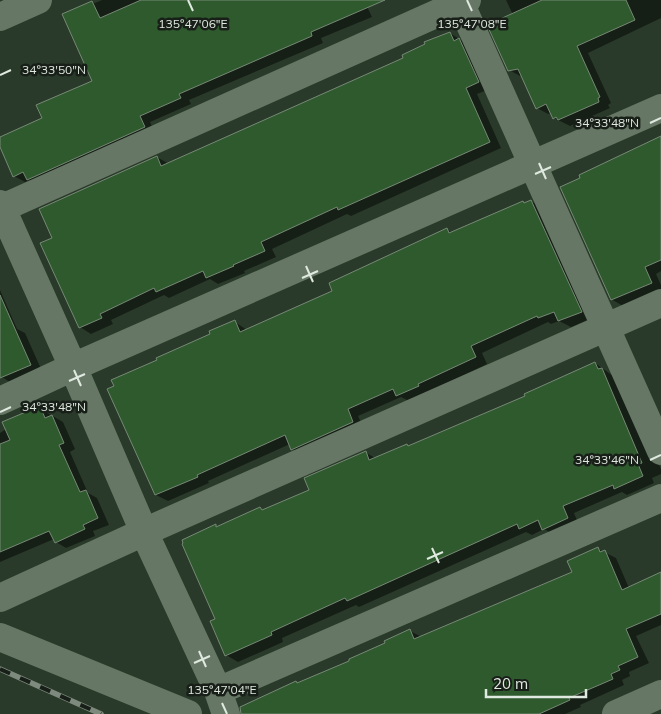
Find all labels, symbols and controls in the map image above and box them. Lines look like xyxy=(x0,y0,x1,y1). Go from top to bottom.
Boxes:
text: 135°47'06"E xyxy=(158,16,228,31)
text: 135°47'08"E xyxy=(437,16,507,31)
text: 34°33'50"N xyxy=(22,62,86,77)
text: 34°33'48"N xyxy=(575,115,639,130)
text: 34°33'48"N xyxy=(22,399,86,414)
text: 34°33'46"N xyxy=(575,452,639,467)
scale bar xyxy=(486,666,586,698)
text: 20 m xyxy=(493,674,528,693)
text: 135°47'04"E xyxy=(187,682,257,697)

